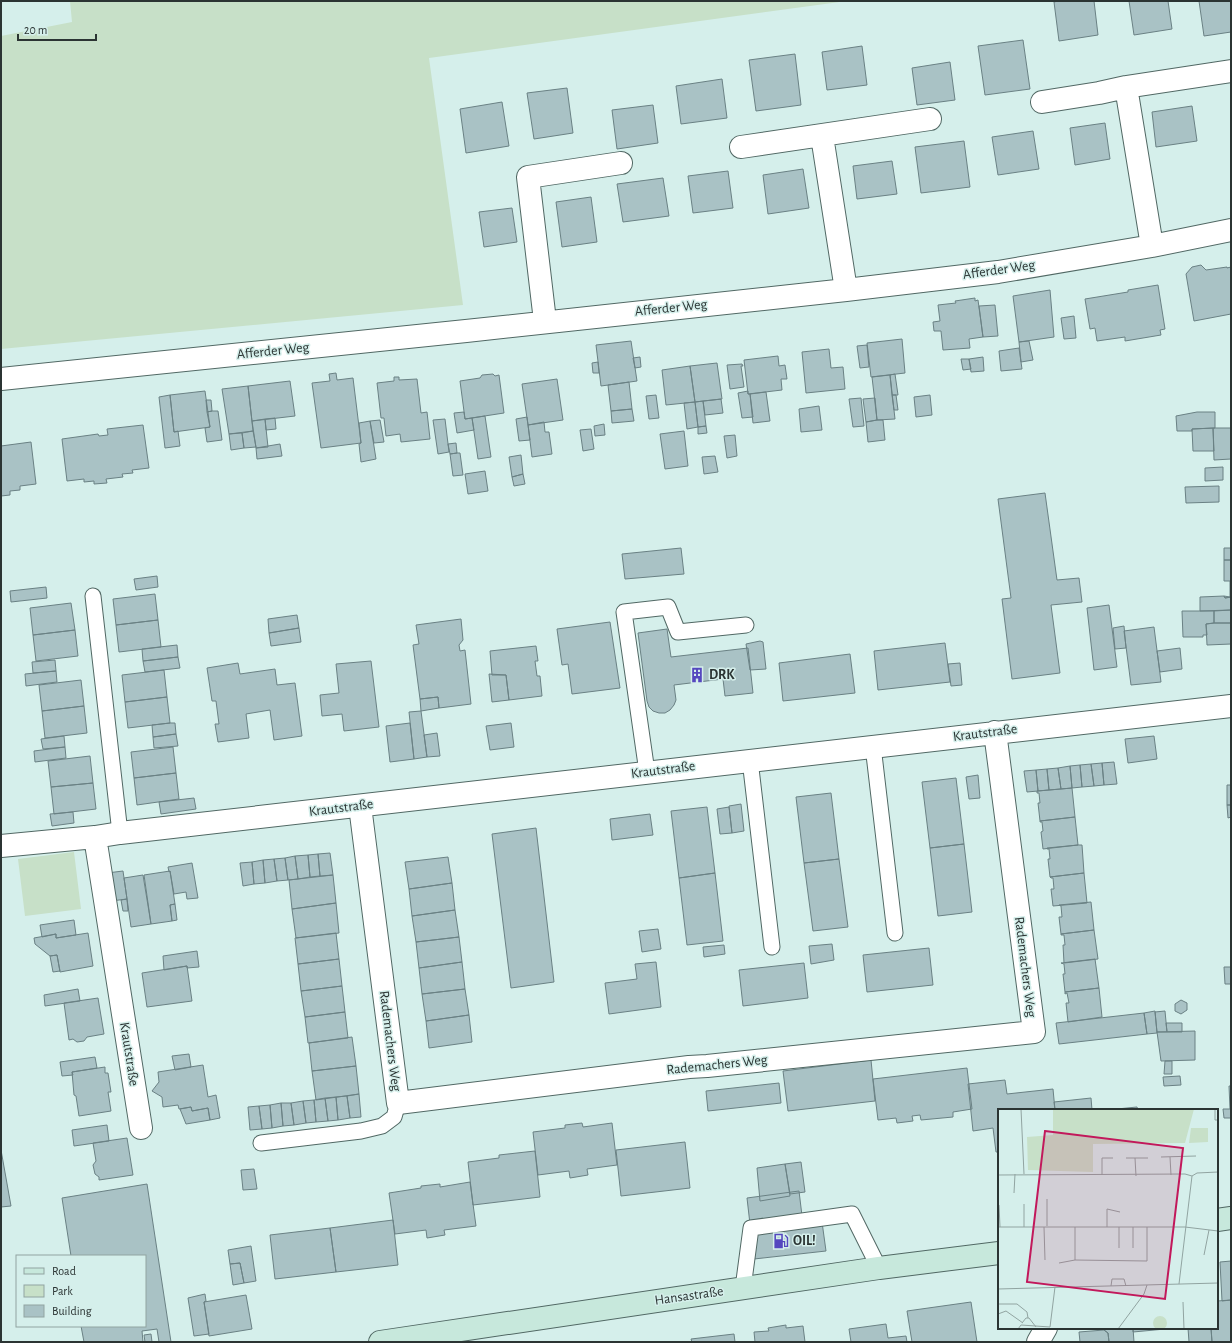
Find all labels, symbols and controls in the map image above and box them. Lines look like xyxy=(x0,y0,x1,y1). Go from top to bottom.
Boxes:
scale bar xyxy=(18,16,96,42)
text: 20 m xyxy=(24,24,47,36)
street label: Afferder Weg xyxy=(962,258,1036,282)
street label: Afferder Weg xyxy=(634,297,708,319)
street label: Afferder Weg xyxy=(236,340,310,362)
building icon: DRK xyxy=(688,666,706,684)
place label: DRK xyxy=(709,668,735,682)
street label: Krautstraße xyxy=(952,722,1018,744)
street label: Krautstraße xyxy=(630,759,696,781)
street label: Krautstraße xyxy=(308,797,374,819)
street label: Rademachers Weg xyxy=(1012,916,1038,1018)
street label: Rademachers Weg xyxy=(377,990,403,1092)
street label: Krautstraße xyxy=(117,1021,141,1087)
street label: Rademachers Weg xyxy=(666,1053,768,1077)
inset map xyxy=(998,1109,1218,1329)
fuel station icon: OIL! xyxy=(772,1232,790,1250)
place label: OIL! xyxy=(793,1234,816,1248)
legend xyxy=(16,1255,146,1327)
text: Road xyxy=(52,1265,76,1277)
street label: Hansastraße xyxy=(654,1284,724,1308)
text: Park xyxy=(52,1285,73,1297)
text: Building xyxy=(52,1305,92,1317)

